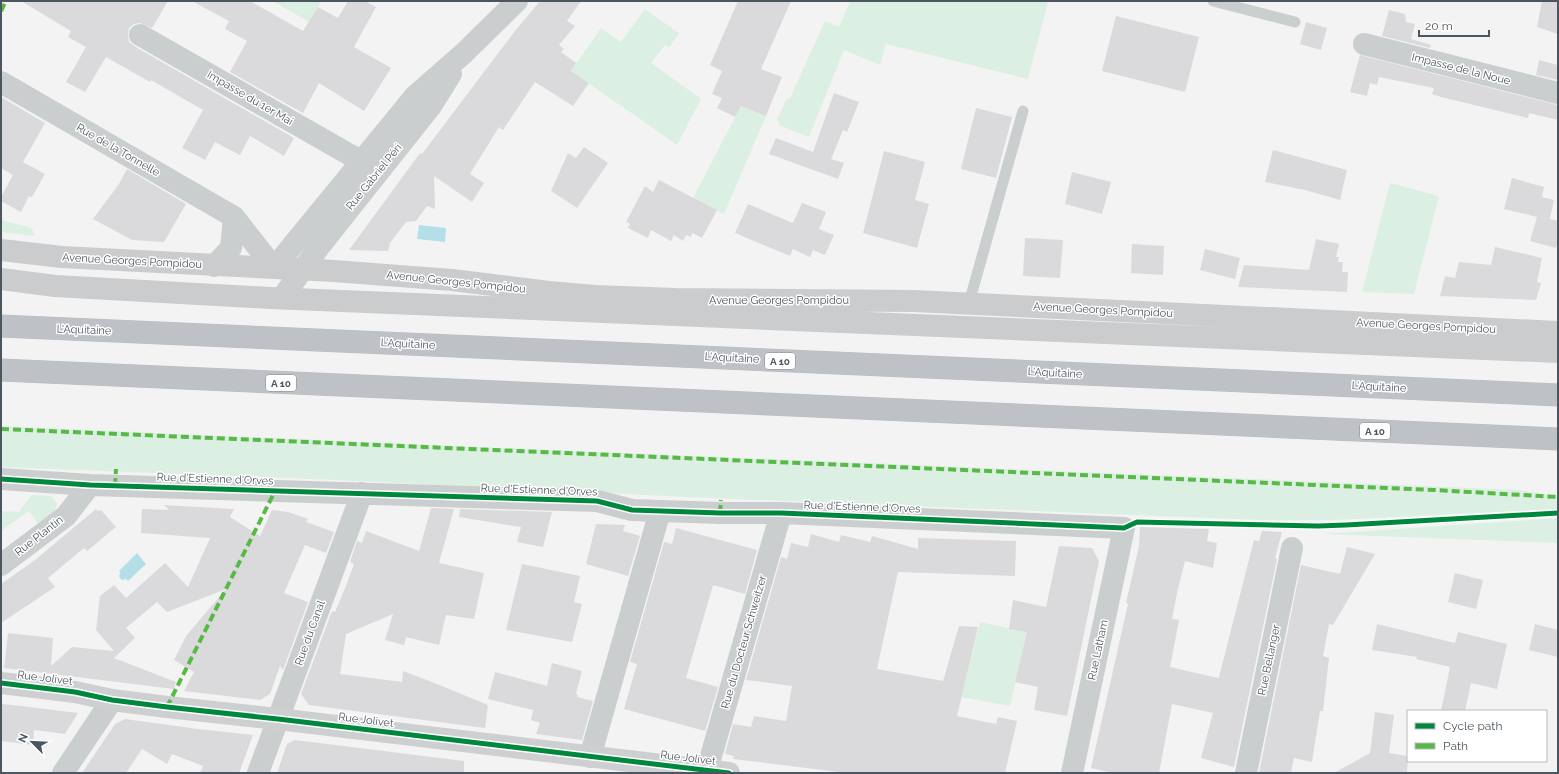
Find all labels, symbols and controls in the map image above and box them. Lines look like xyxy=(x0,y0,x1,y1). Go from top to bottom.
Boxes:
scale bar xyxy=(1419,12,1489,38)
text: 20 m xyxy=(1425,19,1453,33)
street label: Impasse de la Noue xyxy=(1410,50,1512,88)
street label: Impasse du 1er Mai xyxy=(205,68,295,128)
street label: Rue de la Tonnelle xyxy=(74,121,163,179)
street label: Rue Gabriel Péri xyxy=(343,141,405,213)
street label: Avenue Georges Pompidou xyxy=(62,251,202,271)
street label: Avenue Georges Pompidou xyxy=(386,268,526,296)
street label: Avenue Georges Pompidou xyxy=(709,294,849,307)
street label: Avenue Georges Pompidou xyxy=(1033,300,1173,320)
street label: Avenue Georges Pompidou xyxy=(1356,316,1496,336)
street label: L'Aquitaine xyxy=(56,323,112,337)
street label: L'Aquitaine xyxy=(380,336,436,352)
street label: L'Aquitaine xyxy=(704,350,760,366)
road number: A 10 xyxy=(765,353,795,369)
street label: L'Aquitaine xyxy=(1027,365,1083,381)
road number: A 10 xyxy=(266,375,296,391)
street label: L'Aquitaine xyxy=(1351,379,1407,395)
road number: A 10 xyxy=(1360,423,1390,439)
street label: Rue d'Estienne d'Orves xyxy=(156,470,274,488)
street label: Rue d'Estienne d'Orves xyxy=(480,481,598,499)
street label: Rue d'Estienne d'Orves xyxy=(803,498,921,516)
street label: Rue Plantin xyxy=(12,513,66,559)
street label: Rue du Docteur Schweitzer xyxy=(719,574,769,710)
street label: Rue du Canal xyxy=(292,599,328,667)
street label: Rue Latham xyxy=(1085,619,1111,681)
street label: Rue Bellanger xyxy=(1255,623,1283,697)
street label: Rue Jolivet xyxy=(17,668,74,688)
street label: Rue Jolivet xyxy=(338,710,395,730)
legend xyxy=(1407,710,1547,762)
text: Cycle path xyxy=(1443,719,1502,733)
north arrow xyxy=(12,722,52,762)
text: N xyxy=(16,732,31,745)
text: Path xyxy=(1443,739,1468,753)
street label: Rue Jolivet xyxy=(660,748,717,768)

